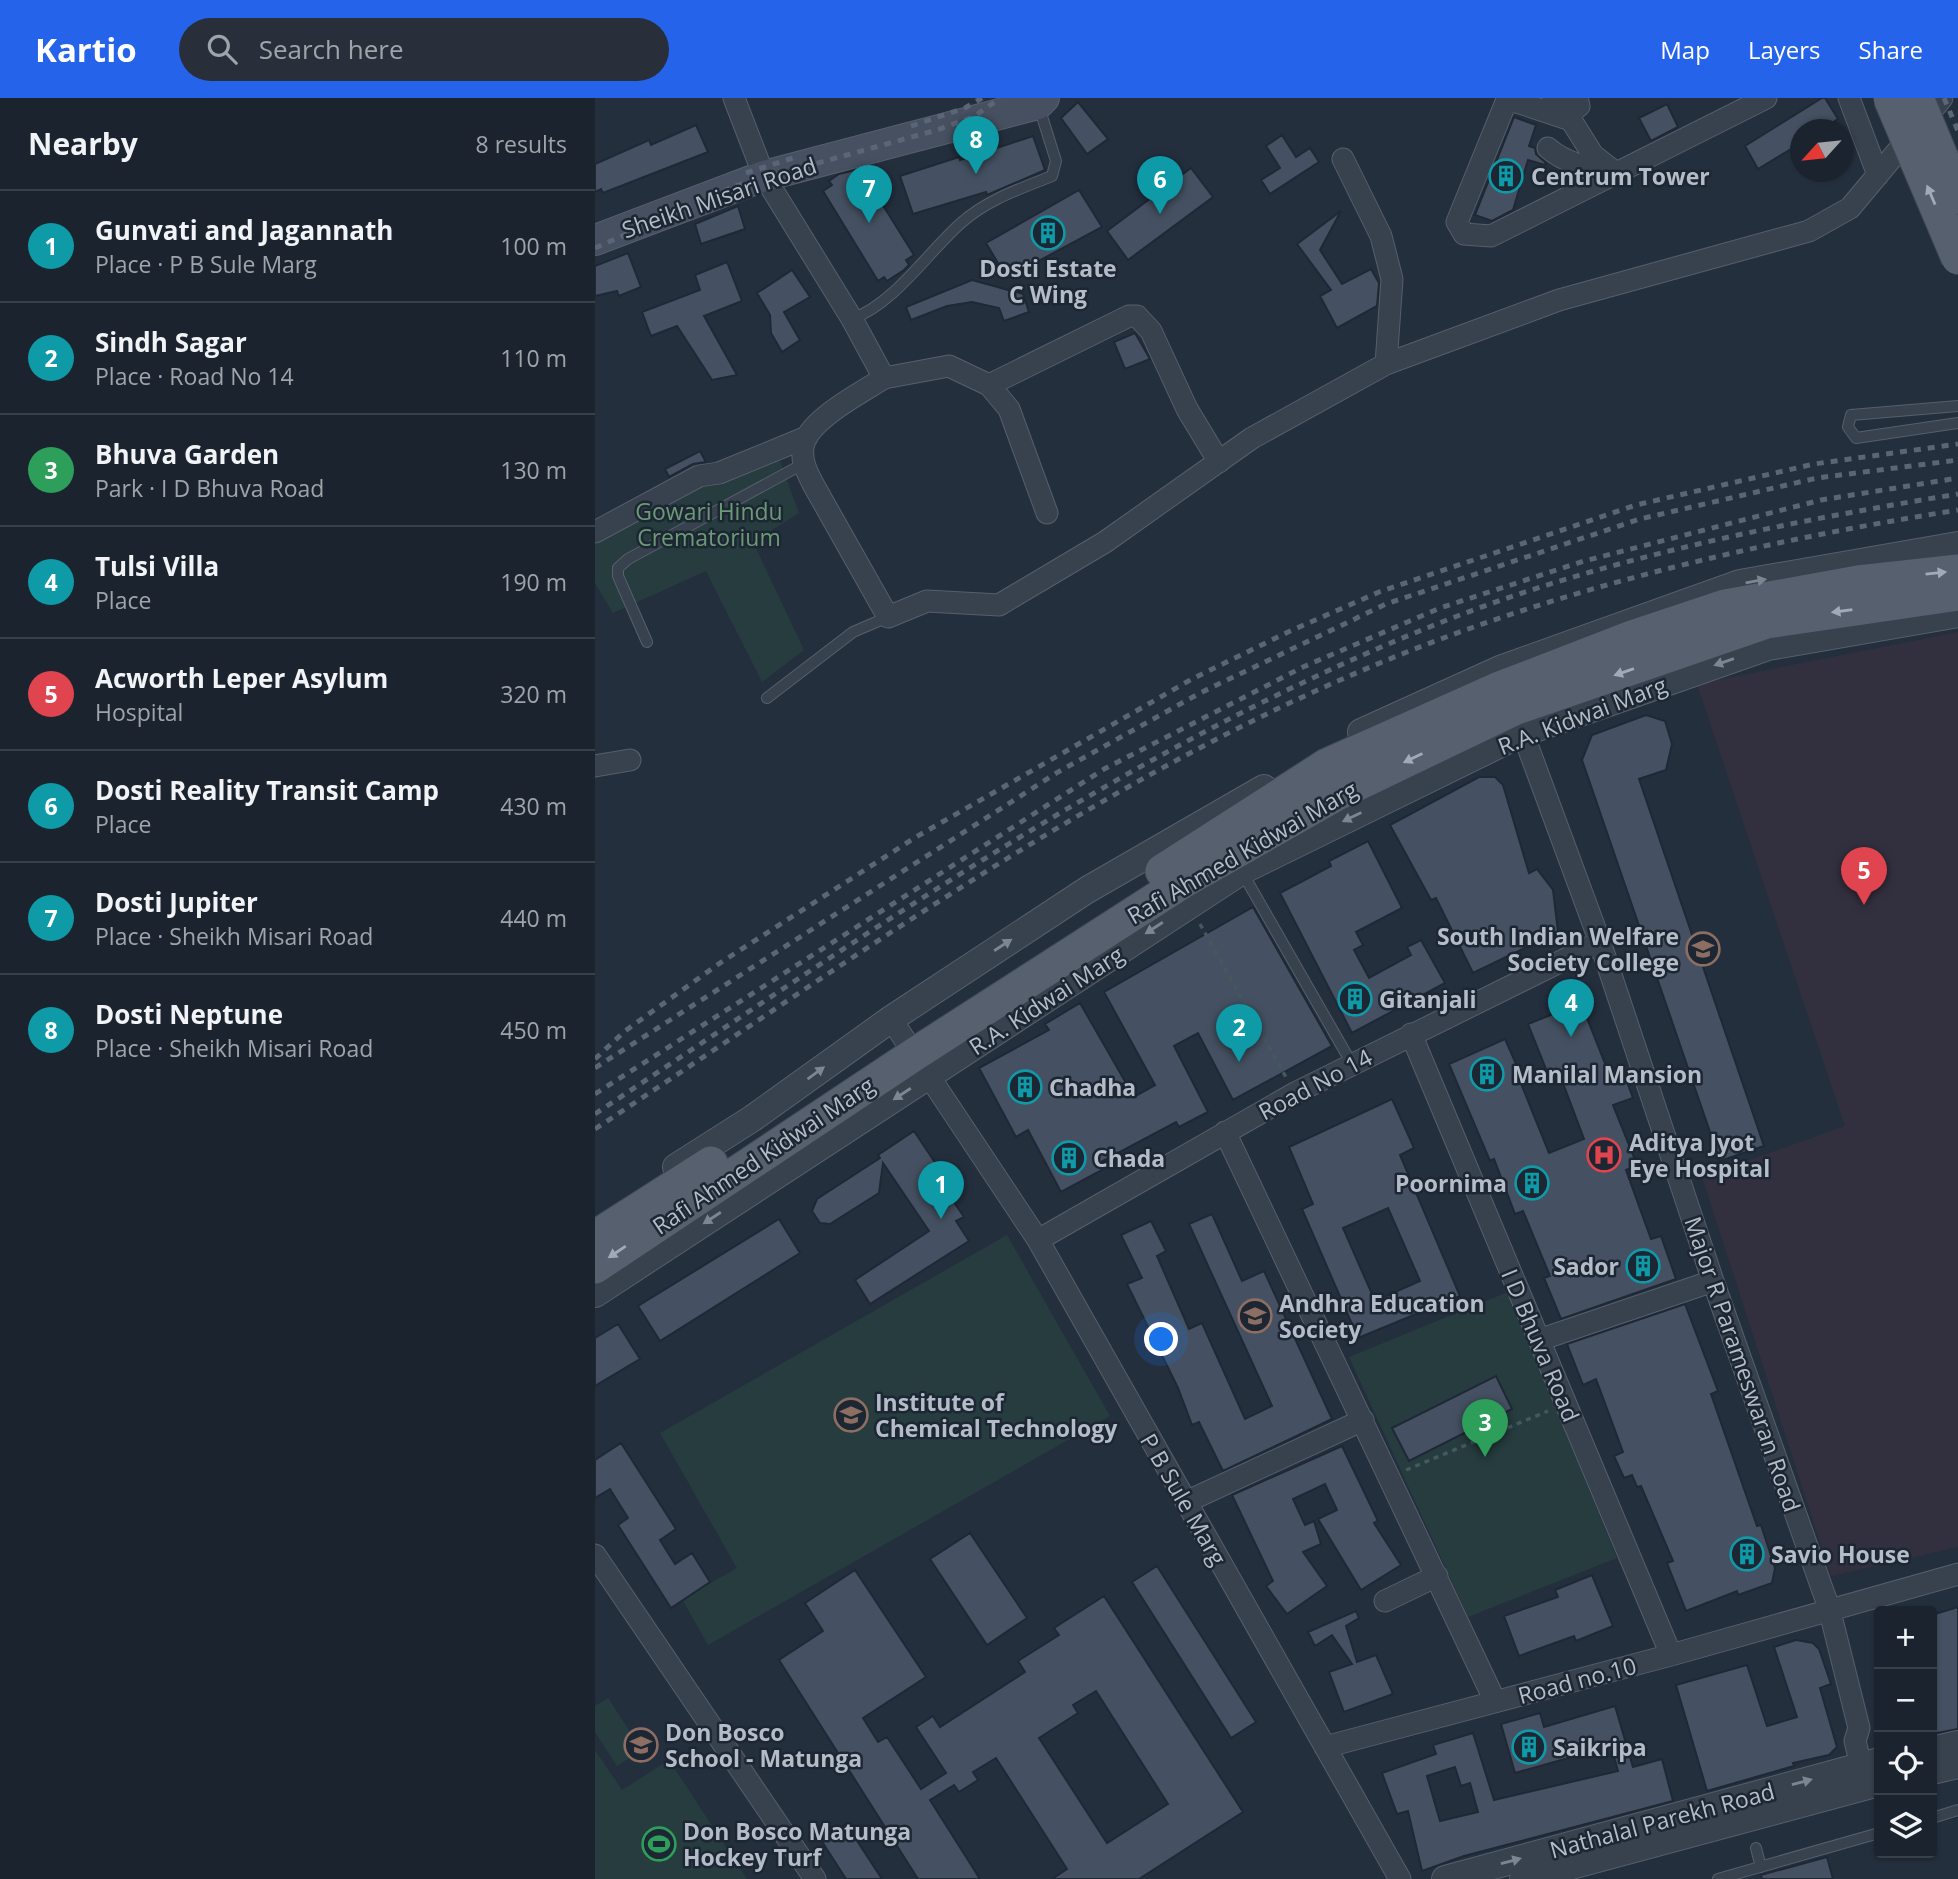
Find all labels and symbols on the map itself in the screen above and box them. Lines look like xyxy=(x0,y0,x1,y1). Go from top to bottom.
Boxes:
pin: 8 xyxy=(953,116,999,174)
north arrow xyxy=(1790,119,1853,182)
street label: Sheikh Misari Road xyxy=(617,149,821,245)
pin: 6 xyxy=(1137,156,1183,214)
building icon: Centrum Tower xyxy=(1487,157,1525,195)
place label: Centrum Tower xyxy=(1531,160,1710,192)
pin: 7 xyxy=(846,165,892,223)
one-way arrow xyxy=(1925,185,1936,206)
building icon: Dosti Estate C Wing xyxy=(1029,214,1067,252)
place label: Dosti Estate C Wing xyxy=(979,252,1117,310)
park label: Gowari Hindu Crematorium xyxy=(635,495,783,553)
one-way arrow xyxy=(1926,568,1948,579)
one-way arrow xyxy=(1745,575,1767,586)
one-way arrow xyxy=(1831,606,1853,617)
one-way arrow xyxy=(1713,657,1734,668)
one-way arrow xyxy=(1613,667,1634,678)
street label: R.A. Kidwai Marg xyxy=(1493,668,1672,762)
one-way arrow xyxy=(1403,752,1423,763)
street label: Rafi Ahmed Kidwai Marg xyxy=(1121,773,1363,931)
one-way arrow xyxy=(1342,812,1362,823)
pin: 5 xyxy=(1841,847,1887,905)
place label: South Indian Welfare Society College xyxy=(1437,920,1679,978)
one-way arrow xyxy=(1144,922,1163,935)
school or university icon: South Indian Welfare Society College xyxy=(1684,930,1722,968)
street label: R.A. Kidwai Marg xyxy=(962,938,1130,1062)
one-way arrow xyxy=(994,938,1013,951)
pin: 4 xyxy=(1548,979,1594,1037)
building icon: Gitanjali xyxy=(1336,980,1374,1018)
place label: Gitanjali xyxy=(1379,983,1477,1015)
pin: 2 xyxy=(1216,1004,1262,1062)
street label: Road No 14 xyxy=(1253,1041,1377,1127)
building icon: Manilal Mansion xyxy=(1468,1055,1506,1093)
place label: Manilal Mansion xyxy=(1512,1058,1702,1090)
one-way arrow xyxy=(807,1066,825,1080)
street label: Rafi Ahmed Kidwai Marg xyxy=(646,1068,881,1241)
building icon: Chadha xyxy=(1006,1068,1044,1106)
place label: Chadha xyxy=(1049,1071,1136,1103)
one-way arrow xyxy=(893,1087,912,1100)
place label: Aditya Jyot Eye Hospital xyxy=(1629,1126,1770,1184)
hospital icon: Aditya Jyot Eye Hospital xyxy=(1585,1136,1623,1174)
building icon: Chada xyxy=(1050,1139,1088,1177)
place label: Chada xyxy=(1093,1142,1165,1174)
pin: 1 xyxy=(918,1161,964,1219)
building icon: Poornima xyxy=(1513,1164,1551,1202)
place label: Poornima xyxy=(1395,1167,1507,1199)
one-way arrow xyxy=(702,1212,722,1225)
street label: Major R Parameswaran Road xyxy=(1677,1212,1809,1516)
one-way arrow xyxy=(608,1245,626,1259)
building icon: Sador xyxy=(1624,1247,1662,1285)
place label: Sador xyxy=(1553,1250,1619,1282)
street label: I D Bhuva Road xyxy=(1494,1264,1588,1426)
place label: Andhra Education Society xyxy=(1279,1287,1485,1345)
school or university icon: Andhra Education Society xyxy=(1236,1297,1274,1335)
your location xyxy=(1144,1322,1178,1356)
place label: Institute of Chemical Technology xyxy=(875,1386,1118,1444)
school or university icon: Institute of Chemical Technology xyxy=(832,1396,870,1434)
pin: 3 xyxy=(1462,1399,1508,1457)
street label: P B Sule Marg xyxy=(1133,1427,1235,1571)
building icon: Savio House xyxy=(1728,1535,1766,1573)
place label: Savio House xyxy=(1771,1538,1910,1570)
street label: Road no.10 xyxy=(1514,1649,1640,1711)
place label: Don Bosco School - Matunga xyxy=(665,1716,862,1774)
school or university icon: Don Bosco School - Matunga xyxy=(622,1726,660,1764)
building icon: Saikripa xyxy=(1510,1728,1548,1766)
place label: Saikripa xyxy=(1553,1731,1647,1763)
street label: Nathalal Parekh Road xyxy=(1546,1775,1778,1865)
one-way arrow xyxy=(1791,1776,1812,1786)
place label: Don Bosco Matunga Hockey Turf xyxy=(683,1815,911,1873)
sports icon: Don Bosco Matunga Hockey Turf xyxy=(640,1825,678,1863)
one-way arrow xyxy=(1500,1855,1522,1866)

